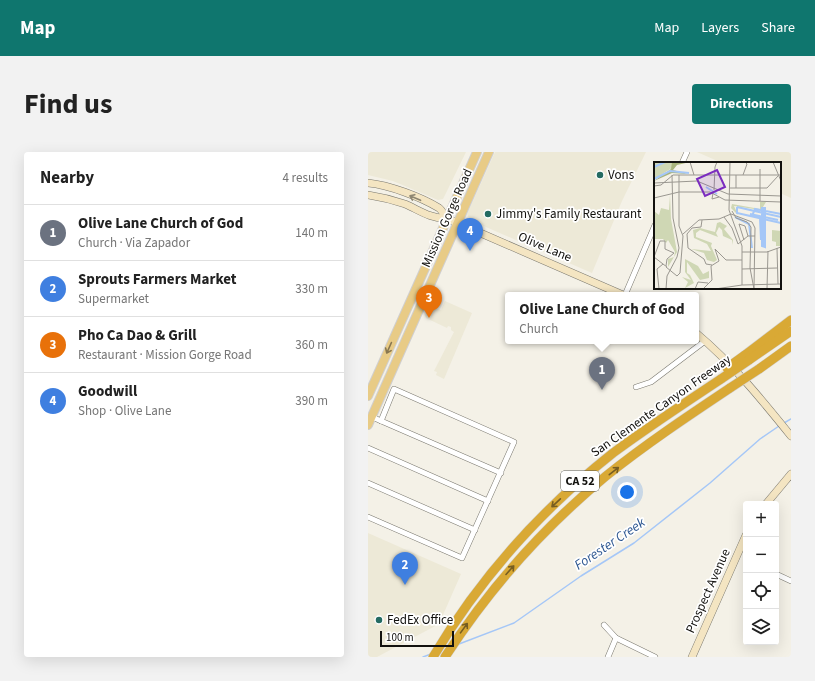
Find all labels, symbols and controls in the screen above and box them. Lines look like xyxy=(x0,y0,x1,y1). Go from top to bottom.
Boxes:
text: Map xyxy=(20,15,55,42)
text: Map xyxy=(654,18,679,38)
text: Layers xyxy=(701,18,739,38)
text: Share xyxy=(761,18,795,38)
text: Find us xyxy=(24,84,112,124)
button: Directions xyxy=(692,84,791,124)
inset map xyxy=(654,162,781,289)
text: Nearby xyxy=(40,166,94,190)
street label: Mission Gorge Road xyxy=(417,166,477,270)
place label: Vons xyxy=(608,166,635,184)
text: 4 results xyxy=(283,169,328,187)
marker: Vons xyxy=(595,170,605,180)
one-way arrow xyxy=(409,193,421,201)
place label: Jimmy's Family Restaurant xyxy=(496,205,642,223)
marker: Jimmy's Family Restaurant xyxy=(483,209,493,219)
text: Olive Lane Church of God xyxy=(78,213,243,234)
pin: 4 xyxy=(457,218,483,251)
text: 1 xyxy=(50,224,56,242)
text: 140 m xyxy=(295,224,328,242)
street label: Olive Lane xyxy=(515,228,575,266)
text: Church · Via Zapador xyxy=(78,234,190,252)
text: Sprouts Farmers Market xyxy=(78,269,237,290)
text: 2 xyxy=(50,280,56,298)
text: 330 m xyxy=(295,280,328,298)
pin: 3 xyxy=(416,285,442,318)
text: Supermarket xyxy=(78,290,149,308)
popup xyxy=(505,292,699,344)
text: Olive Lane Church of God xyxy=(519,299,685,320)
text: Church xyxy=(519,320,558,338)
text: Pho Ca Dao & Grill xyxy=(78,325,197,346)
text: 3 xyxy=(50,336,56,354)
text: 360 m xyxy=(295,336,328,354)
one-way arrow xyxy=(385,342,392,354)
text: Restaurant · Mission Gorge Road xyxy=(78,346,252,364)
street label: San Clemente Canyon Freeway xyxy=(587,351,735,461)
pin: 1 xyxy=(589,357,615,390)
text: Goodwill xyxy=(78,381,137,402)
text: 4 xyxy=(50,392,56,410)
text: 390 m xyxy=(295,392,328,410)
text: Shop · Olive Lane xyxy=(78,402,171,420)
one-way arrow xyxy=(608,466,619,475)
road number: CA 52 xyxy=(561,471,599,491)
your location xyxy=(617,482,637,502)
one-way arrow xyxy=(551,498,561,508)
map controls xyxy=(743,501,779,645)
button: + xyxy=(743,501,779,537)
water label: Forester Creek xyxy=(570,513,650,575)
button: − xyxy=(743,537,779,573)
street label: Prospect Avenue xyxy=(681,546,735,636)
pin: 2 xyxy=(392,552,418,585)
one-way arrow xyxy=(505,565,514,575)
button: locate xyxy=(743,573,779,609)
button: layers xyxy=(743,609,779,645)
place label: FedEx Office xyxy=(387,611,453,629)
marker: FedEx Office xyxy=(374,615,384,625)
one-way arrow xyxy=(460,623,468,634)
scale bar xyxy=(380,629,454,648)
text: 100 m xyxy=(386,630,414,645)

